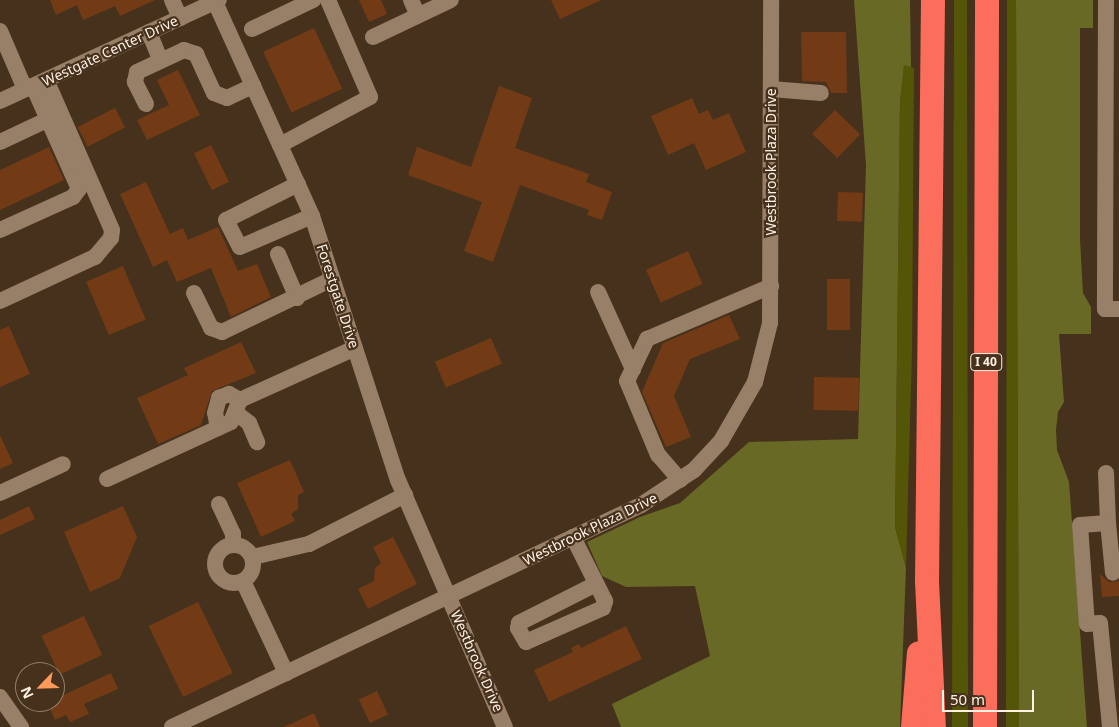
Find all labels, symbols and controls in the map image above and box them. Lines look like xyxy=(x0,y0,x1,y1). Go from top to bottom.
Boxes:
street label: Westgate Center Drive xyxy=(39,12,181,90)
street label: Westbrook Plaza Drive xyxy=(763,88,779,236)
street label: Forestgate Drive xyxy=(313,242,363,350)
road number: I 40 xyxy=(970,352,1002,372)
street label: Westbrook Plaza Drive xyxy=(520,489,660,569)
street label: Westbrook Drive xyxy=(447,608,507,714)
north arrow xyxy=(15,662,65,712)
scale bar xyxy=(944,680,1036,712)
text: N xyxy=(16,684,38,702)
text: 50 m xyxy=(950,689,985,709)

